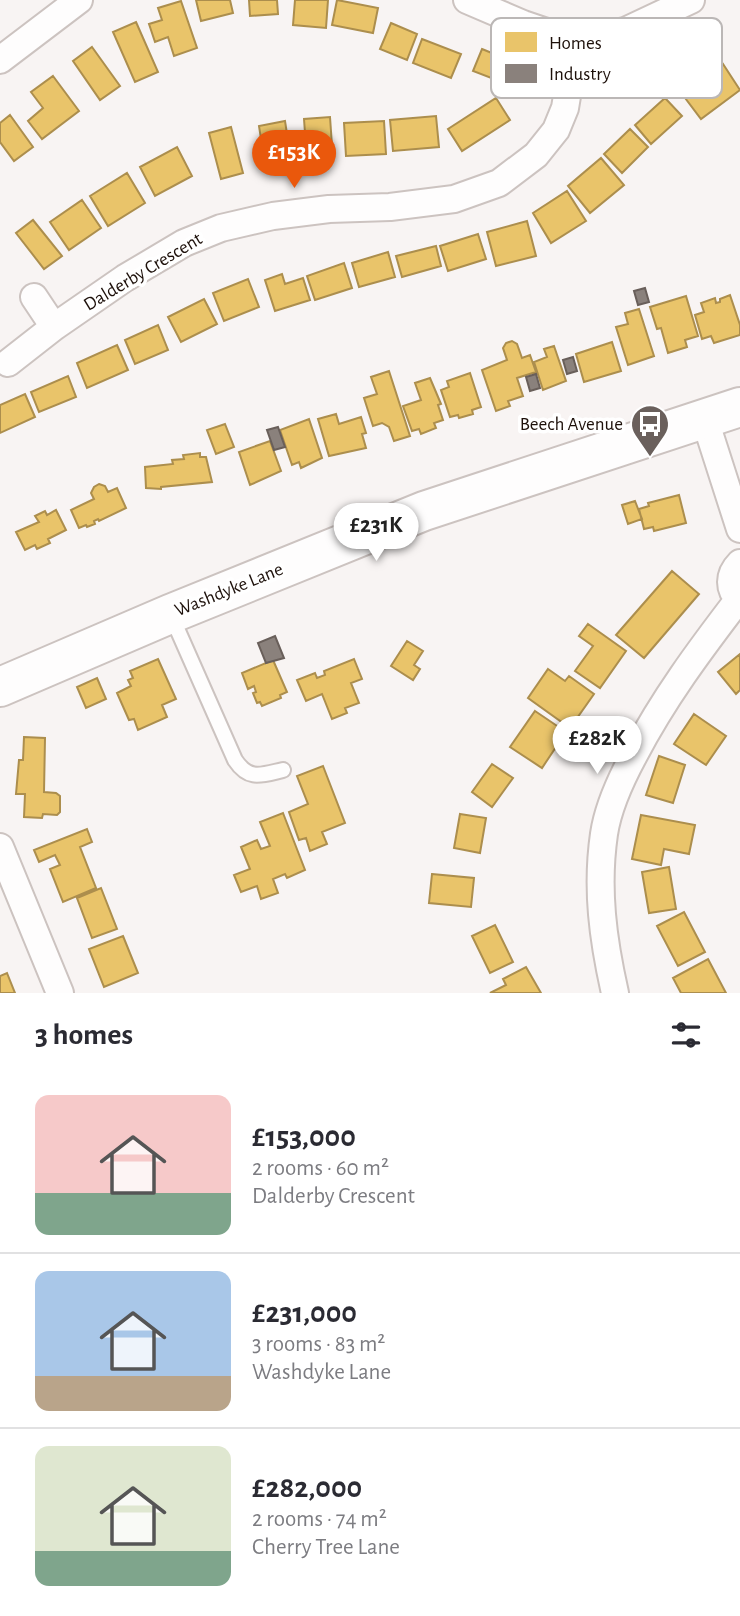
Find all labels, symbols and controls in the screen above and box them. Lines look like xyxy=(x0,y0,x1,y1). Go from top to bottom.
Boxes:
legend xyxy=(491,18,722,98)
text: Homes xyxy=(549,34,602,53)
text: Industry xyxy=(549,65,611,84)
pin: £153K xyxy=(245,130,343,190)
text: £153K xyxy=(268,141,320,164)
street label: Dalderby Crescent xyxy=(80,229,206,315)
bus stop icon: Beech Avenue xyxy=(629,403,671,458)
place label: Beech Avenue xyxy=(520,415,623,434)
pin: £231K xyxy=(327,504,425,563)
text: £231K xyxy=(350,514,402,537)
street label: Washdyke Lane xyxy=(172,560,286,620)
pin: £282K xyxy=(548,716,646,776)
text: £282K xyxy=(569,727,625,750)
icon: filters xyxy=(667,1016,705,1054)
text: 3 homes xyxy=(35,1020,133,1050)
text: £153,000 xyxy=(252,1122,356,1152)
icon: home xyxy=(91,1123,175,1207)
text: 2 rooms · 60 m² xyxy=(252,1157,389,1180)
text: Dalderby Crescent xyxy=(252,1185,415,1208)
text: £231,000 xyxy=(252,1298,357,1328)
icon: home xyxy=(91,1299,175,1383)
text: 3 rooms · 83 m² xyxy=(252,1333,385,1356)
text: Washdyke Lane xyxy=(252,1361,391,1384)
text: £282,000 xyxy=(252,1473,362,1503)
icon: home xyxy=(91,1474,175,1558)
text: 2 rooms · 74 m² xyxy=(252,1508,387,1531)
text: Cherry Tree Lane xyxy=(252,1536,400,1559)

